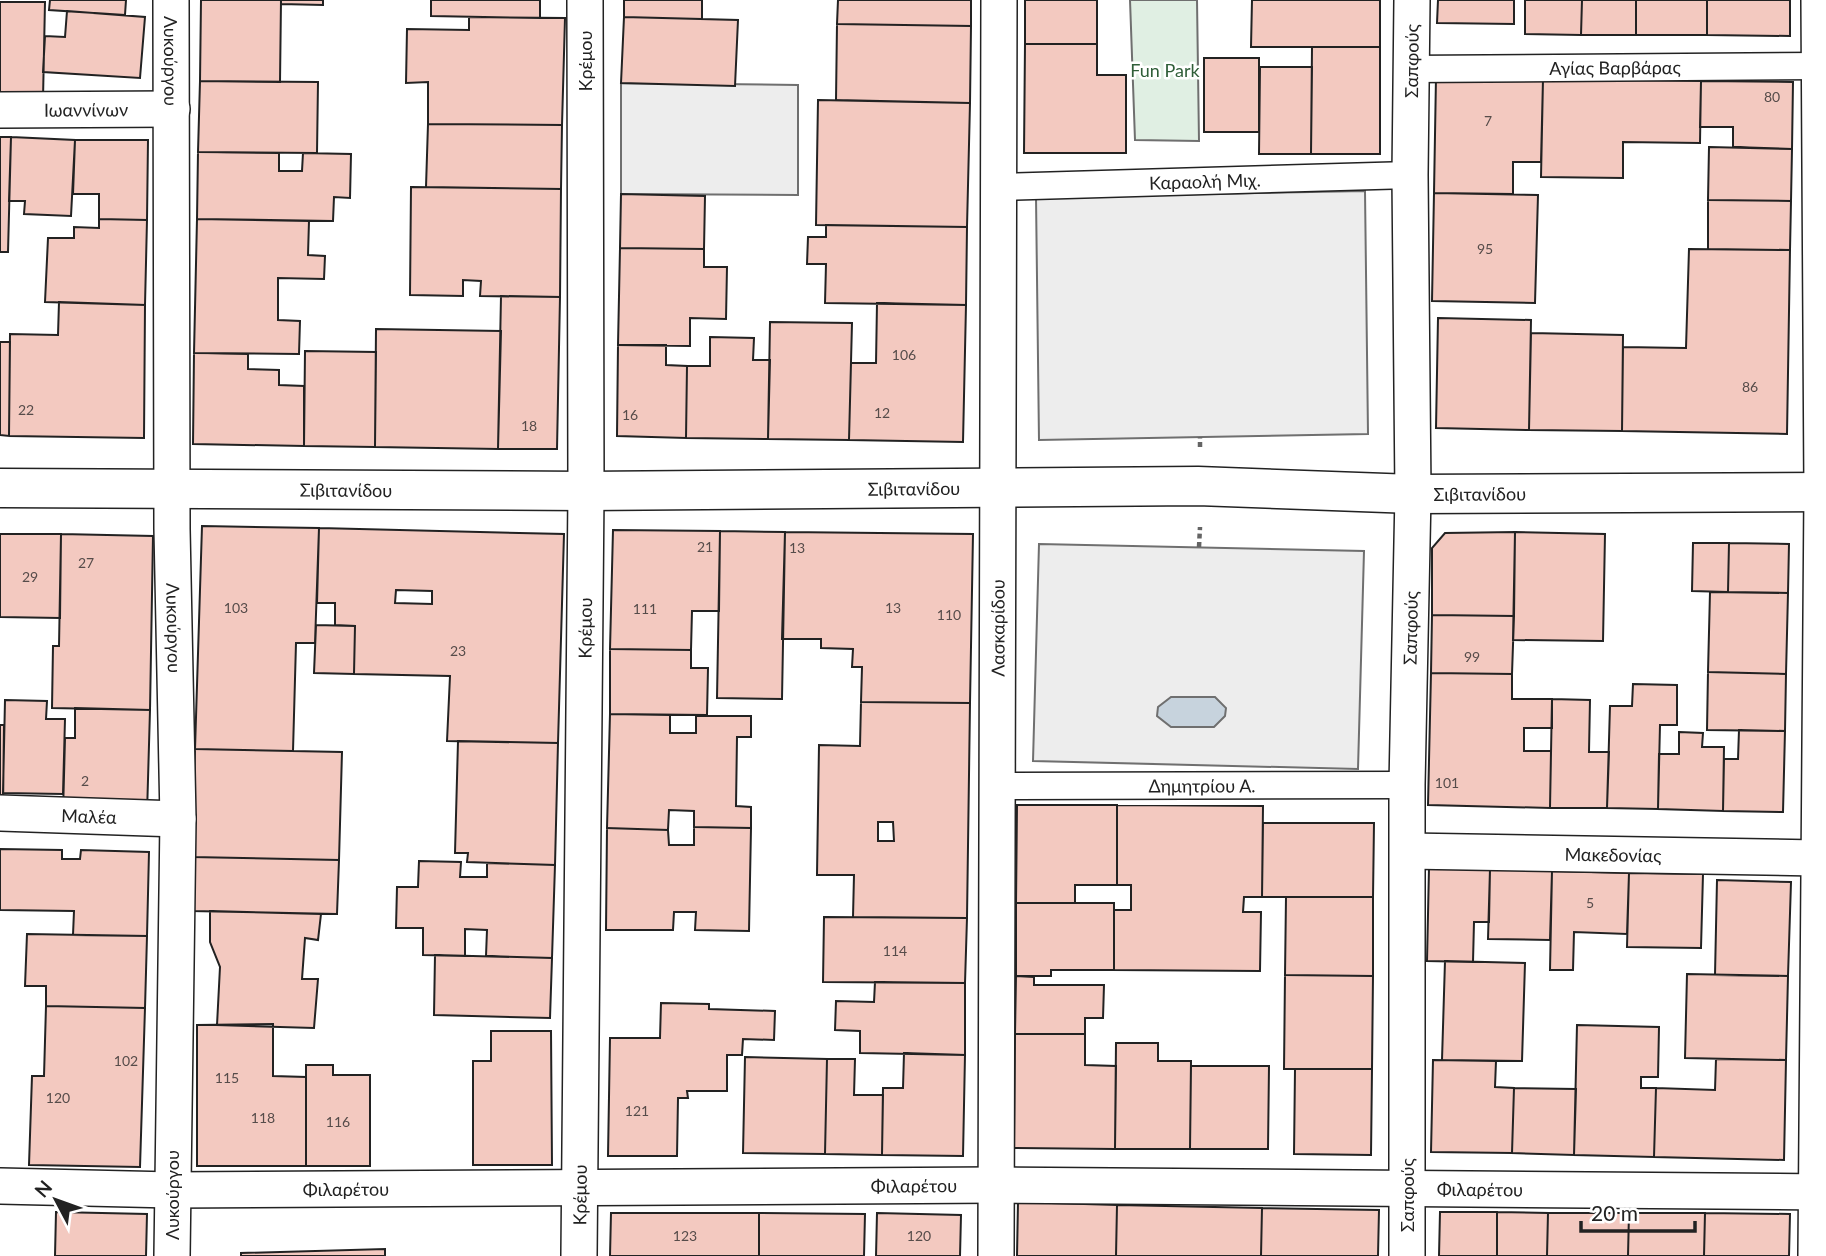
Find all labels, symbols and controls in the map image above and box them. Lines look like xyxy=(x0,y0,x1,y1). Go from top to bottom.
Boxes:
street label: Λυκούργου xyxy=(160,16,182,106)
street label: Σαπφούς xyxy=(1400,23,1423,98)
street label: Κρέμου xyxy=(574,30,596,92)
street label: Αγίας Βαρβάρας xyxy=(1549,56,1681,79)
park label: Fun Park xyxy=(1130,59,1201,81)
house number: 80 xyxy=(1764,88,1780,105)
street label: Ιωαννίνων xyxy=(44,98,128,121)
house number: 7 xyxy=(1484,112,1492,129)
street label: Καραολή Μιχ. xyxy=(1149,168,1261,194)
house number: 95 xyxy=(1477,240,1493,257)
house number: 106 xyxy=(892,346,916,363)
house number: 86 xyxy=(1742,378,1758,395)
house number: 22 xyxy=(18,401,34,418)
house number: 12 xyxy=(874,404,890,421)
house number: 16 xyxy=(622,406,638,423)
house number: 18 xyxy=(521,417,537,434)
street label: Σιβιτανίδου xyxy=(868,477,960,500)
street label: Σιβιτανίδου xyxy=(300,479,392,501)
street label: Σιβιτανίδου xyxy=(1433,482,1526,505)
house number: 21 xyxy=(697,538,713,555)
house number: 13 xyxy=(789,539,805,556)
house number: 27 xyxy=(78,554,94,571)
house number: 29 xyxy=(22,568,38,585)
street label: Λασκαρίδου xyxy=(986,579,1009,677)
street label: Λυκούργου xyxy=(162,583,186,673)
street label: Σαπφούς xyxy=(1398,590,1422,665)
street label: Κρέμου xyxy=(573,597,596,659)
house number: 103 xyxy=(224,599,248,616)
house number: 13 xyxy=(885,599,901,616)
house number: 111 xyxy=(633,600,657,617)
house number: 110 xyxy=(937,606,961,623)
house number: 23 xyxy=(450,642,466,659)
house number: 99 xyxy=(1464,648,1480,665)
house number: 2 xyxy=(81,772,89,789)
street label: Δημητρίου Α. xyxy=(1148,774,1256,797)
house number: 101 xyxy=(1435,774,1459,791)
street label: Μαλέα xyxy=(61,804,117,828)
street label: Μακεδονίας xyxy=(1564,843,1662,866)
house number: 5 xyxy=(1586,894,1594,911)
house number: 114 xyxy=(883,942,907,959)
house number: 102 xyxy=(114,1052,138,1069)
house number: 115 xyxy=(215,1069,239,1086)
house number: 120 xyxy=(46,1089,70,1106)
house number: 121 xyxy=(625,1102,649,1119)
house number: 118 xyxy=(251,1109,275,1126)
house number: 116 xyxy=(326,1113,350,1130)
street label: Λυκούργου xyxy=(161,1150,183,1240)
street label: Σαπφούς xyxy=(1396,1157,1418,1232)
street label: Κρέμου xyxy=(568,1164,591,1226)
north arrow xyxy=(21,1165,91,1235)
street label: Φιλαρέτου xyxy=(871,1174,957,1197)
text: N xyxy=(29,1175,56,1202)
street label: Φιλαρέτου xyxy=(303,1178,389,1200)
street label: Φιλαρέτου xyxy=(1437,1178,1523,1200)
scale bar xyxy=(1581,1190,1695,1234)
text: 20 m xyxy=(1591,1200,1638,1225)
house number: 123 xyxy=(673,1227,697,1244)
house number: 120 xyxy=(907,1227,931,1244)

